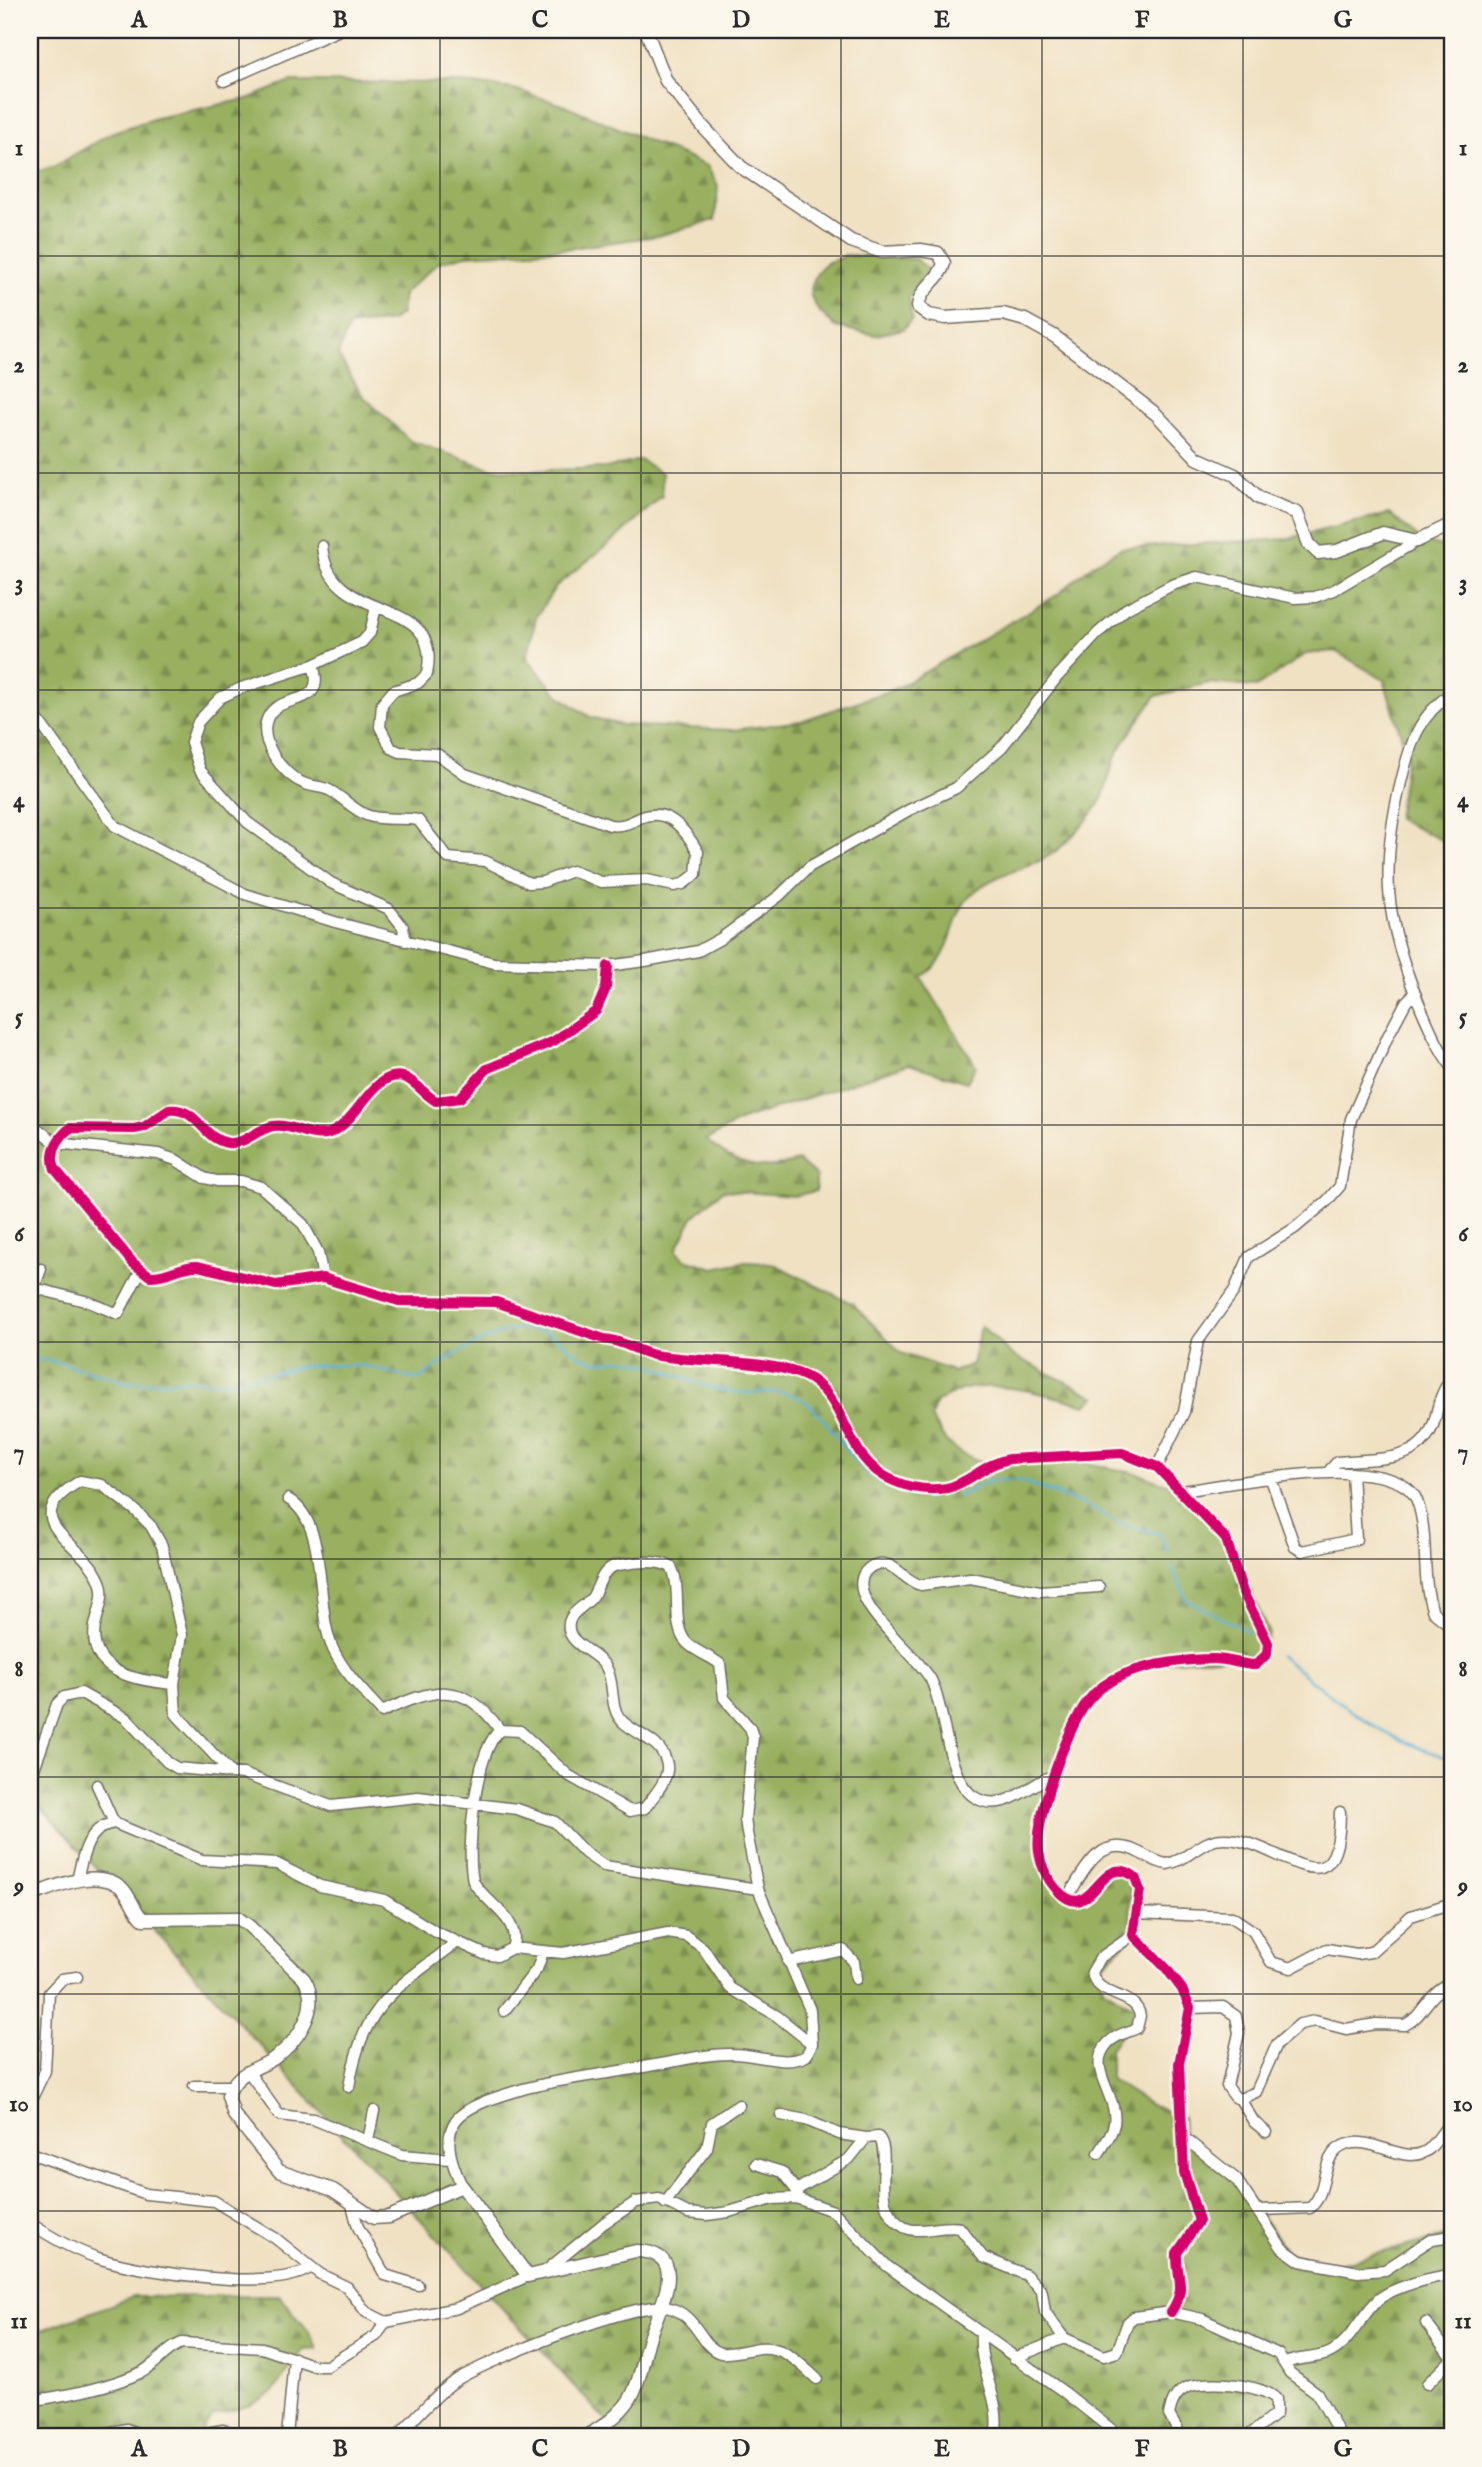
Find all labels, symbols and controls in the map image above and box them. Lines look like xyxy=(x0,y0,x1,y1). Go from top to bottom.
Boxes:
text: A xyxy=(130,6,148,35)
text: B xyxy=(332,6,348,35)
text: C xyxy=(532,6,549,35)
text: D xyxy=(732,6,750,35)
text: E xyxy=(934,6,950,35)
text: F xyxy=(1135,6,1150,35)
text: G xyxy=(1334,6,1353,35)
text: 1 xyxy=(15,134,23,163)
text: 1 xyxy=(1459,134,1467,163)
text: 2 xyxy=(14,351,25,380)
text: 2 xyxy=(1458,351,1469,380)
text: 3 xyxy=(15,569,23,598)
text: 3 xyxy=(1459,569,1467,598)
text: 4 xyxy=(13,786,25,815)
text: 4 xyxy=(1457,786,1469,815)
text: 5 xyxy=(15,1003,24,1032)
text: 5 xyxy=(1459,1003,1468,1032)
text: 6 xyxy=(14,1220,25,1249)
text: 6 xyxy=(1458,1220,1469,1249)
text: 7 xyxy=(14,1438,24,1467)
text: 7 xyxy=(1458,1438,1468,1467)
text: 8 xyxy=(14,1655,24,1684)
text: 8 xyxy=(1458,1655,1468,1684)
text: 9 xyxy=(13,1872,24,1901)
text: 9 xyxy=(1457,1872,1468,1901)
text: 10 xyxy=(9,2090,29,2119)
text: 10 xyxy=(1453,2090,1473,2119)
text: 11 xyxy=(10,2307,28,2336)
text: 11 xyxy=(1454,2307,1472,2336)
text: A xyxy=(130,2435,148,2464)
text: B xyxy=(332,2435,348,2464)
text: C xyxy=(532,2435,549,2464)
text: D xyxy=(732,2435,750,2464)
text: E xyxy=(934,2435,950,2464)
text: F xyxy=(1135,2435,1150,2464)
text: G xyxy=(1334,2435,1353,2464)

